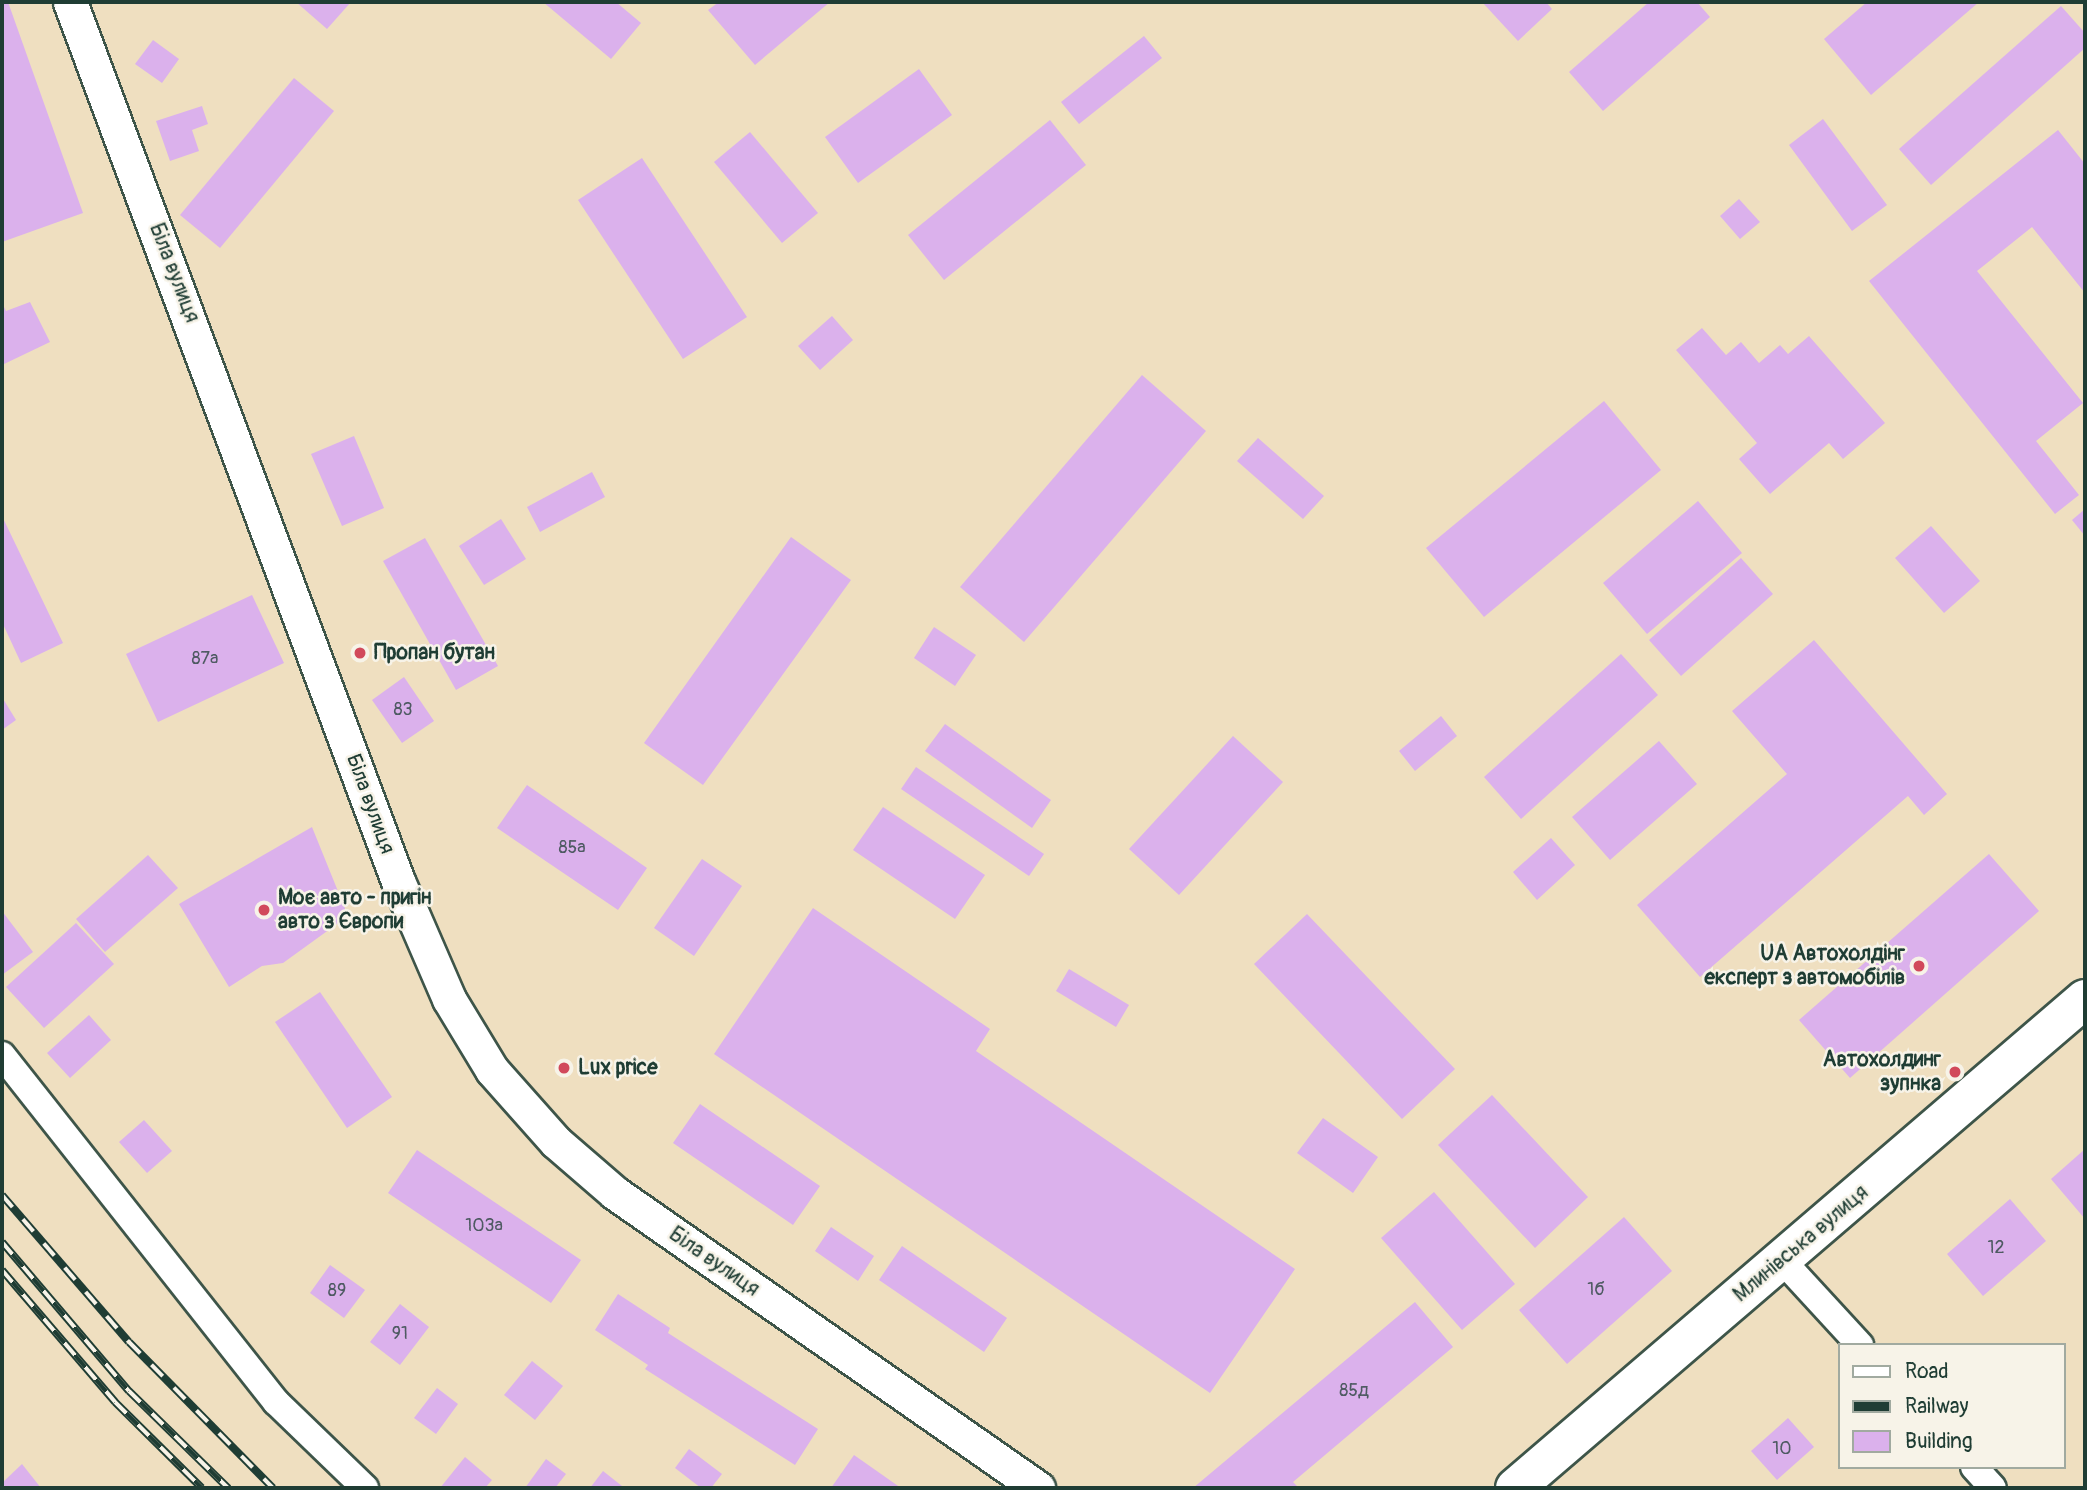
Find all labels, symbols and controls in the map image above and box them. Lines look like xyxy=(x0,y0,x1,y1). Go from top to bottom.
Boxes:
street label: Біла вулиця xyxy=(144,220,204,326)
place label: Пропан бутан xyxy=(374,640,495,666)
marker: Пропан бутан xyxy=(352,645,368,661)
house number: 87а xyxy=(192,648,218,670)
house number: 83 xyxy=(393,699,413,721)
street label: Біла вулиця xyxy=(340,751,400,857)
house number: 85а xyxy=(558,837,586,859)
place label: Моє авто - пригін авто з Європи xyxy=(278,885,432,935)
marker: Моє авто - пригін авто з Європи xyxy=(256,902,272,918)
place label: UA Автохолдінг експерт з автомобілів xyxy=(1705,941,1905,991)
marker: UA Автохолдінг експерт з автомобілів xyxy=(1911,958,1927,974)
place label: Автохолдинг зупнка xyxy=(1823,1047,1941,1097)
place label: Lux price xyxy=(578,1055,658,1081)
marker: Lux price xyxy=(556,1060,572,1076)
marker: Автохолдинг зупнка xyxy=(1947,1064,1963,1080)
street label: Млинівська вулиця xyxy=(1728,1180,1874,1308)
house number: 103а xyxy=(465,1215,503,1237)
street label: Біла вулиця xyxy=(664,1222,764,1302)
house number: 12 xyxy=(1987,1237,2005,1259)
house number: 1б xyxy=(1587,1279,1605,1301)
house number: 89 xyxy=(328,1280,346,1302)
house number: 91 xyxy=(392,1323,408,1345)
legend xyxy=(1839,1343,2066,1469)
text: Road xyxy=(1905,1358,1949,1385)
house number: 85д xyxy=(1339,1380,1369,1402)
text: Railway xyxy=(1905,1393,1969,1420)
text: Building xyxy=(1905,1428,1972,1455)
house number: 10 xyxy=(1772,1438,1792,1460)

